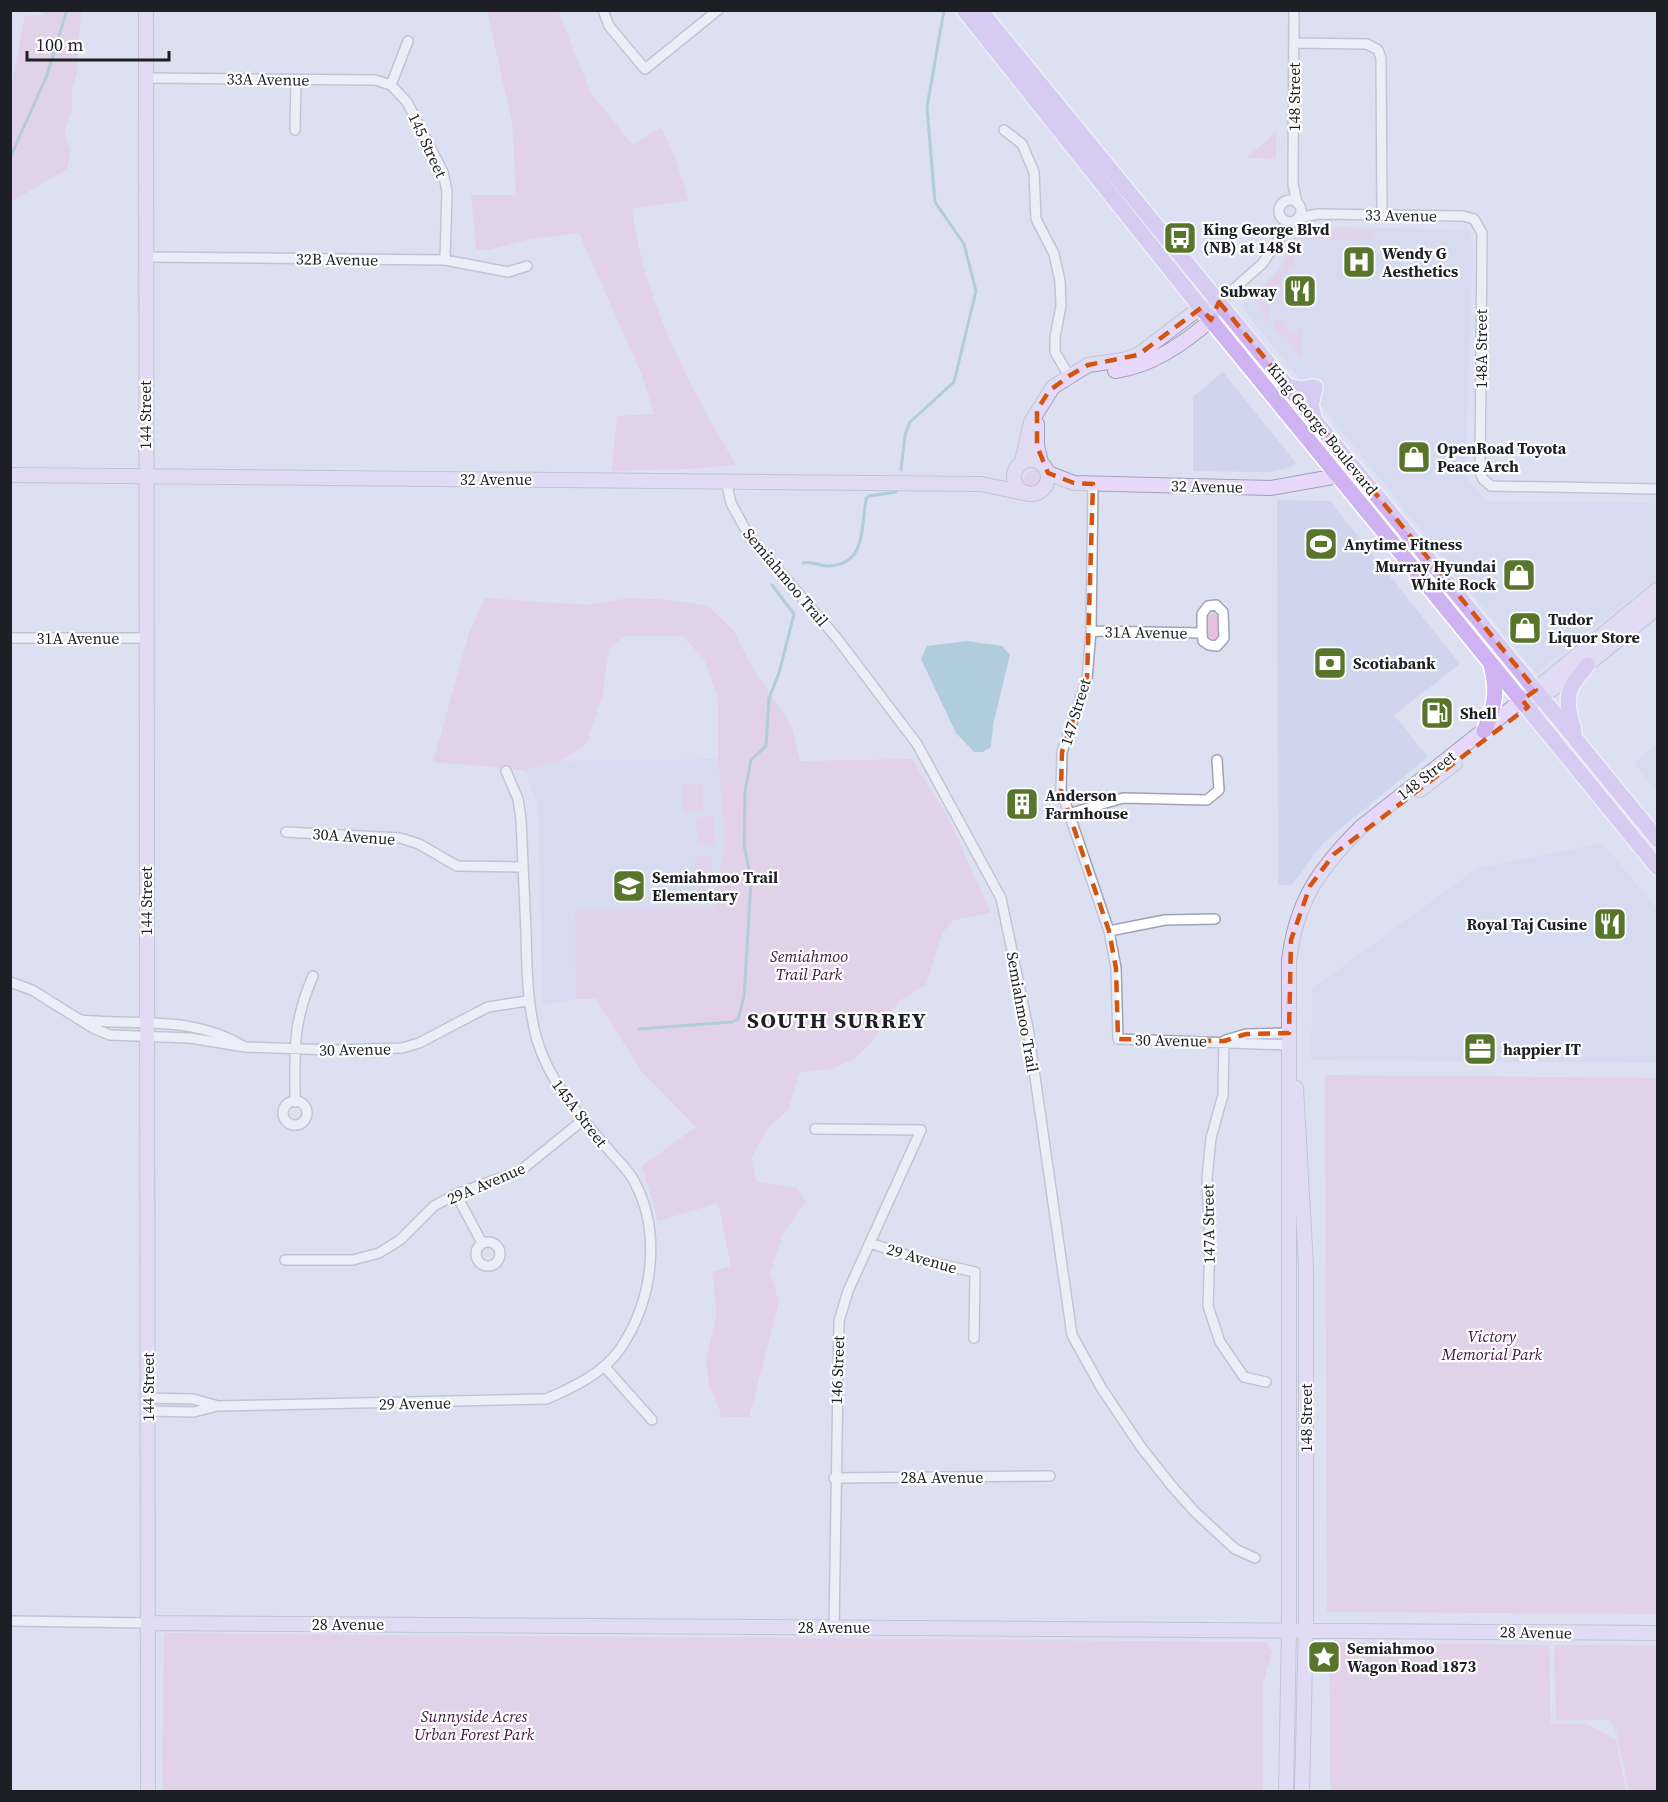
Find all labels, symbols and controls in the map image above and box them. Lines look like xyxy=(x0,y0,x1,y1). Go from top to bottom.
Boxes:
scale bar xyxy=(27,24,170,62)
text: 100 m xyxy=(36,32,83,57)
street label: 148 Street xyxy=(1283,62,1305,132)
street label: 33A Avenue xyxy=(226,67,310,91)
street label: 145 Street xyxy=(403,109,453,182)
street label: 33 Avenue xyxy=(1365,203,1437,227)
place label: King George Blvd (NB) at 148 St xyxy=(1203,218,1330,258)
bus stop icon: King George Blvd (NB) at 148 St xyxy=(1162,220,1198,256)
place label: Wendy G Aesthetics xyxy=(1382,242,1458,282)
hospital icon: Wendy G Aesthetics xyxy=(1341,244,1377,280)
street label: 32B Avenue xyxy=(296,247,378,271)
restaurant icon: Subway xyxy=(1282,273,1318,309)
place label: Subway xyxy=(1220,280,1277,302)
street label: 148A Street xyxy=(1470,308,1492,389)
street label: King George Boulevard xyxy=(1263,358,1383,500)
street label: 144 Street xyxy=(134,380,156,450)
place label: OpenRoad Toyota Peace Arch xyxy=(1437,437,1567,477)
shop icon: OpenRoad Toyota Peace Arch xyxy=(1396,439,1432,475)
street label: 32 Avenue xyxy=(460,468,532,490)
street label: 32 Avenue xyxy=(1171,474,1243,498)
street label: Semiahmoo Trail xyxy=(738,523,834,631)
sports icon: Anytime Fitness xyxy=(1303,526,1339,562)
place label: Anytime Fitness xyxy=(1344,533,1462,555)
place label: Murray Hyundai White Rock xyxy=(1375,555,1496,595)
shop icon: Murray Hyundai White Rock xyxy=(1501,557,1537,593)
place label: Tudor Liquor Store xyxy=(1548,608,1640,648)
shop icon: Tudor Liquor Store xyxy=(1507,610,1543,646)
street label: 31A Avenue xyxy=(1104,620,1188,644)
street label: 31A Avenue xyxy=(37,627,119,649)
bank icon: Scotiabank xyxy=(1312,645,1348,681)
place label: Scotiabank xyxy=(1353,652,1436,674)
street label: 147 Street xyxy=(1054,675,1096,748)
fuel station icon: Shell xyxy=(1419,695,1455,731)
place label: Shell xyxy=(1460,702,1497,724)
street label: 148 Street xyxy=(1392,745,1461,805)
place label: Anderson Farmhouse xyxy=(1045,784,1128,824)
building icon: Anderson Farmhouse xyxy=(1004,786,1040,822)
street label: 30A Avenue xyxy=(312,822,396,850)
street label: 144 Street xyxy=(135,866,157,936)
place label: Semiahmoo Trail Elementary xyxy=(652,866,778,906)
school or university icon: Semiahmoo Trail Elementary xyxy=(611,868,647,904)
restaurant icon: Royal Taj Cusine xyxy=(1592,906,1628,942)
place label: Royal Taj Cusine xyxy=(1466,913,1587,935)
park label: Semiahmoo Trail Park xyxy=(770,945,848,985)
street label: Semiahmoo Trail xyxy=(1002,950,1044,1074)
district label: SOUTH SURREY xyxy=(747,1005,927,1035)
street label: 30 Avenue xyxy=(1135,1028,1207,1052)
office icon: happier IT xyxy=(1462,1031,1498,1067)
street label: 30 Avenue xyxy=(319,1037,391,1061)
place label: happier IT xyxy=(1503,1038,1581,1060)
street label: 145A Street xyxy=(547,1075,613,1152)
street label: 29A Avenue xyxy=(444,1157,528,1209)
street label: 147A Street xyxy=(1196,1183,1220,1264)
street label: 29 Avenue xyxy=(884,1237,960,1279)
park label: Victory Memorial Park xyxy=(1441,1325,1543,1365)
street label: 146 Street xyxy=(825,1334,849,1405)
street label: 144 Street xyxy=(137,1352,159,1422)
street label: 148 Street xyxy=(1295,1383,1317,1453)
street label: 29 Avenue xyxy=(379,1391,451,1415)
street label: 28A Avenue xyxy=(901,1466,983,1488)
street label: 28 Avenue xyxy=(312,1613,384,1635)
street label: 28 Avenue xyxy=(798,1616,870,1638)
street label: 28 Avenue xyxy=(1500,1620,1572,1644)
place label: Semiahmoo Wagon Road 1873 xyxy=(1347,1637,1476,1677)
place icon: Semiahmoo Wagon Road 1873 xyxy=(1306,1639,1342,1675)
park label: Sunnyside Acres Urban Forest Park xyxy=(414,1705,534,1745)

